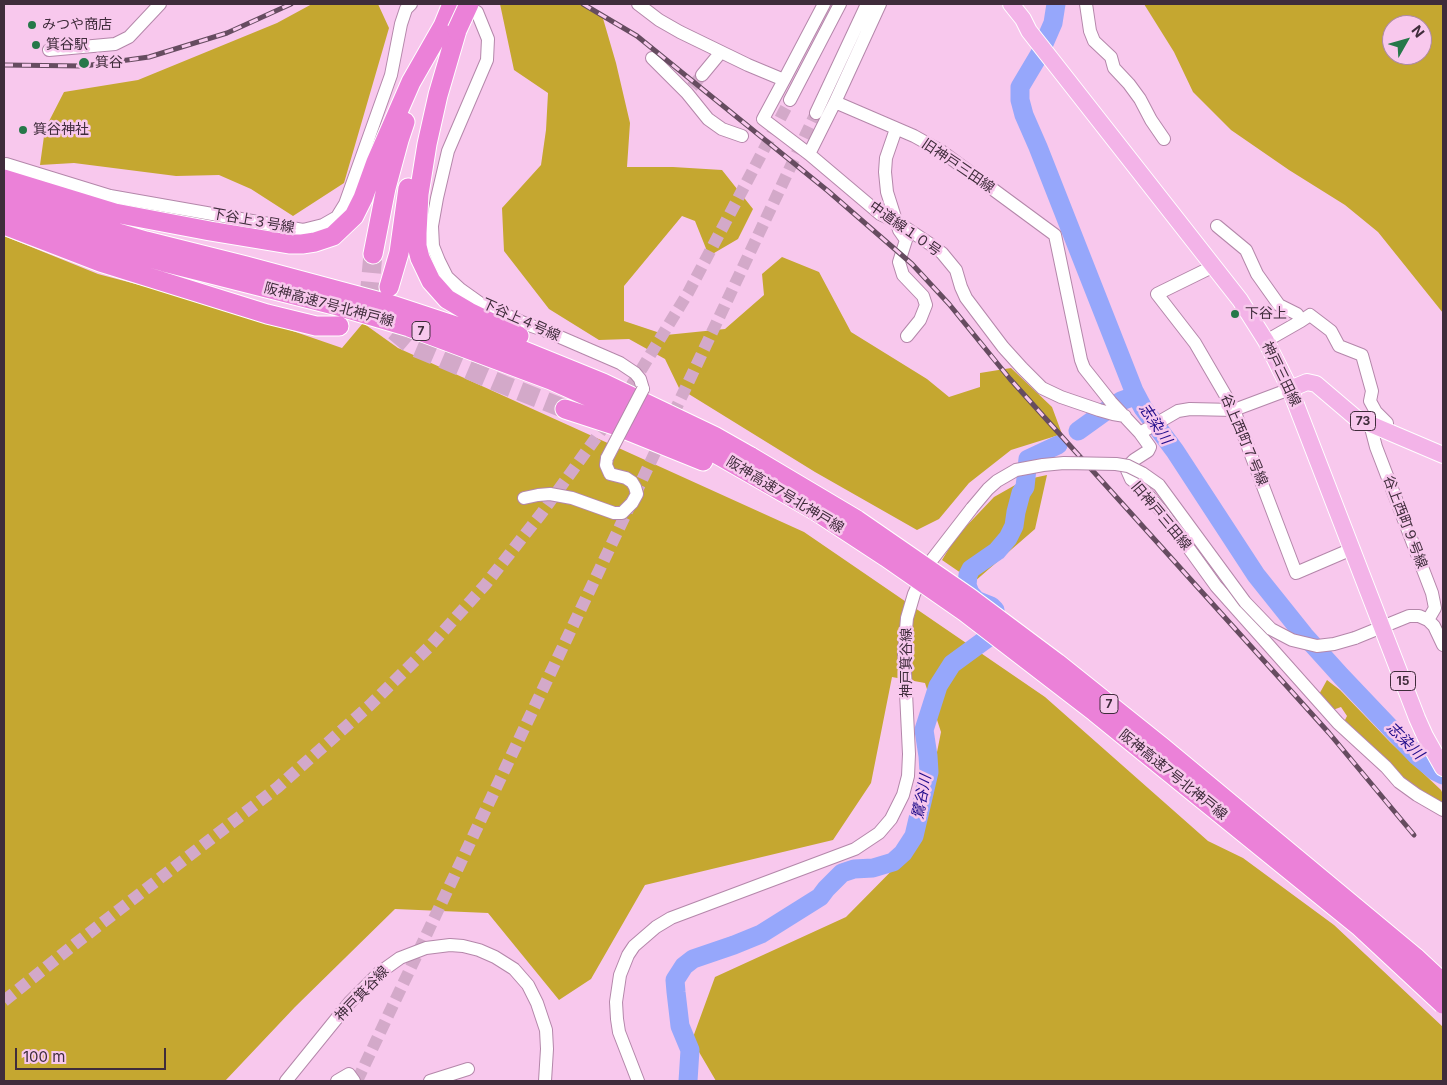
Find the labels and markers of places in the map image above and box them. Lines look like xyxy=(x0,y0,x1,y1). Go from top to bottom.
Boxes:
place label: みつや商店 xyxy=(42,17,112,33)
marker: みつや商店 xyxy=(26,19,38,31)
place label: 箕谷駅 xyxy=(46,37,88,53)
marker: 箕谷駅 xyxy=(30,39,42,51)
place label: 箕谷 xyxy=(95,55,123,71)
marker: 箕谷 xyxy=(77,56,91,70)
place label: 箕谷神社 xyxy=(33,122,89,138)
marker: 箕谷神社 xyxy=(17,124,29,136)
place label: 下谷上 xyxy=(1245,306,1287,322)
marker: 下谷上 xyxy=(1229,308,1241,320)

